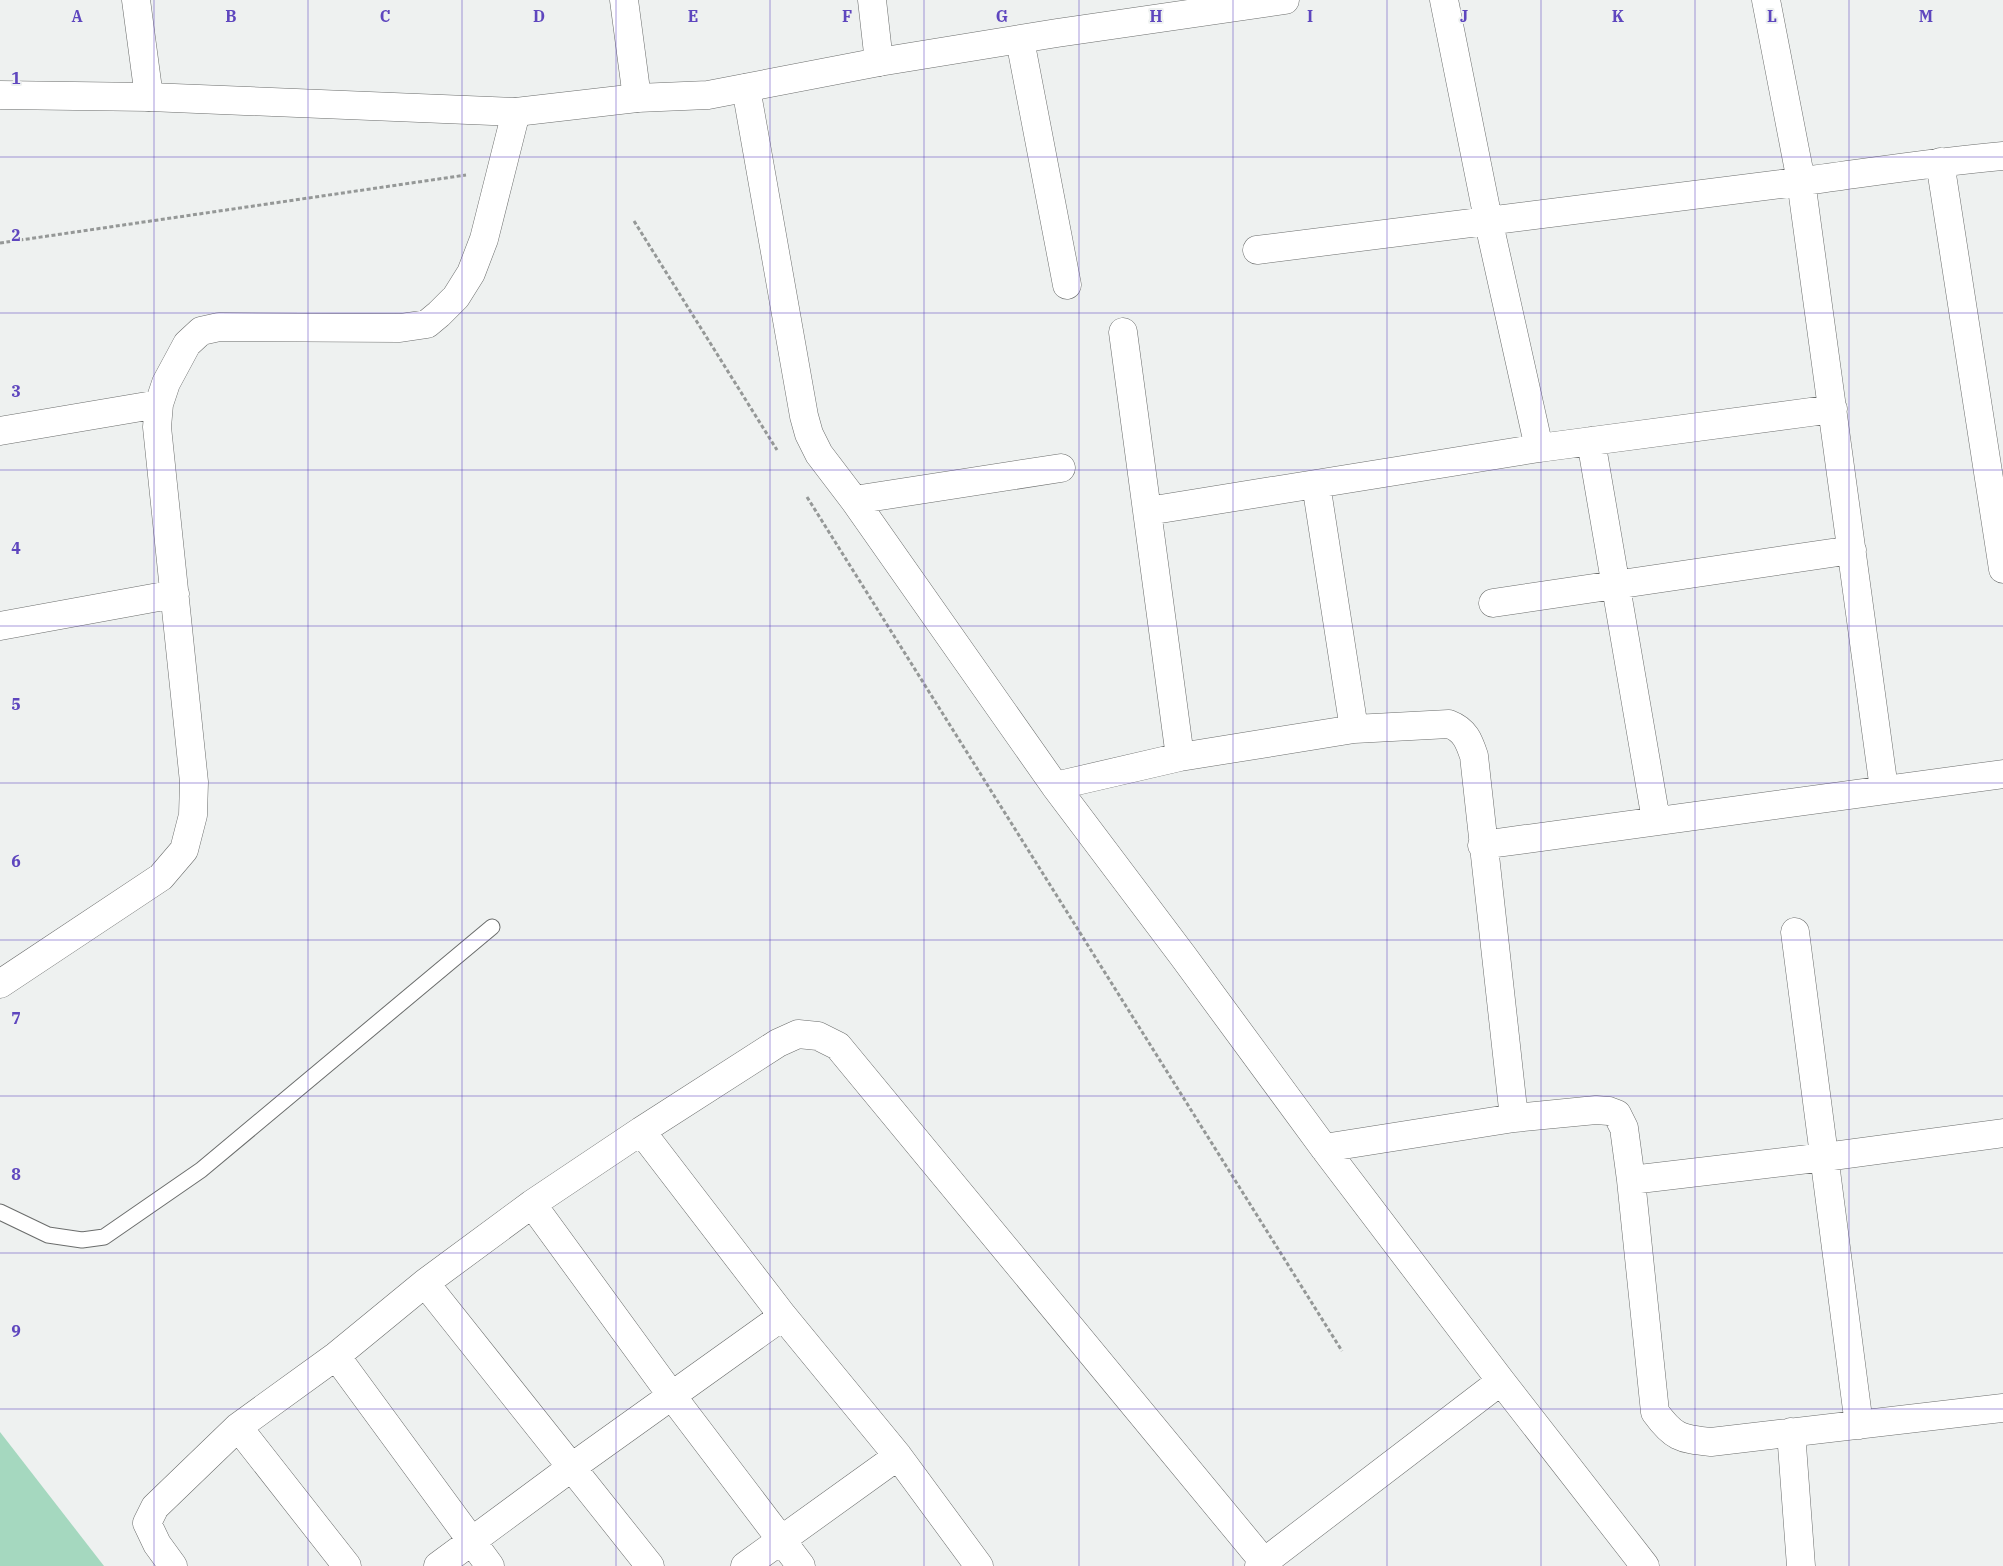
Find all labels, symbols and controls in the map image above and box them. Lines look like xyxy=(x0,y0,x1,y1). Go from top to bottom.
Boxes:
text: A xyxy=(71,6,83,26)
text: B xyxy=(225,6,237,26)
text: C xyxy=(380,6,390,26)
text: D xyxy=(533,6,545,26)
text: E xyxy=(688,6,698,26)
text: F xyxy=(842,6,852,26)
text: G xyxy=(996,6,1008,26)
text: H xyxy=(1150,6,1163,26)
text: I xyxy=(1307,6,1313,26)
text: J xyxy=(1460,6,1468,26)
text: K xyxy=(1612,6,1625,26)
text: L xyxy=(1767,6,1777,26)
text: M xyxy=(1919,6,1933,26)
text: 1 xyxy=(11,68,21,88)
text: 2 xyxy=(11,225,21,245)
text: 3 xyxy=(11,381,21,401)
text: 4 xyxy=(11,538,21,558)
text: 5 xyxy=(11,694,21,714)
text: 6 xyxy=(11,851,21,871)
text: 7 xyxy=(11,1008,21,1028)
text: 8 xyxy=(11,1164,21,1184)
text: 9 xyxy=(11,1321,21,1341)

